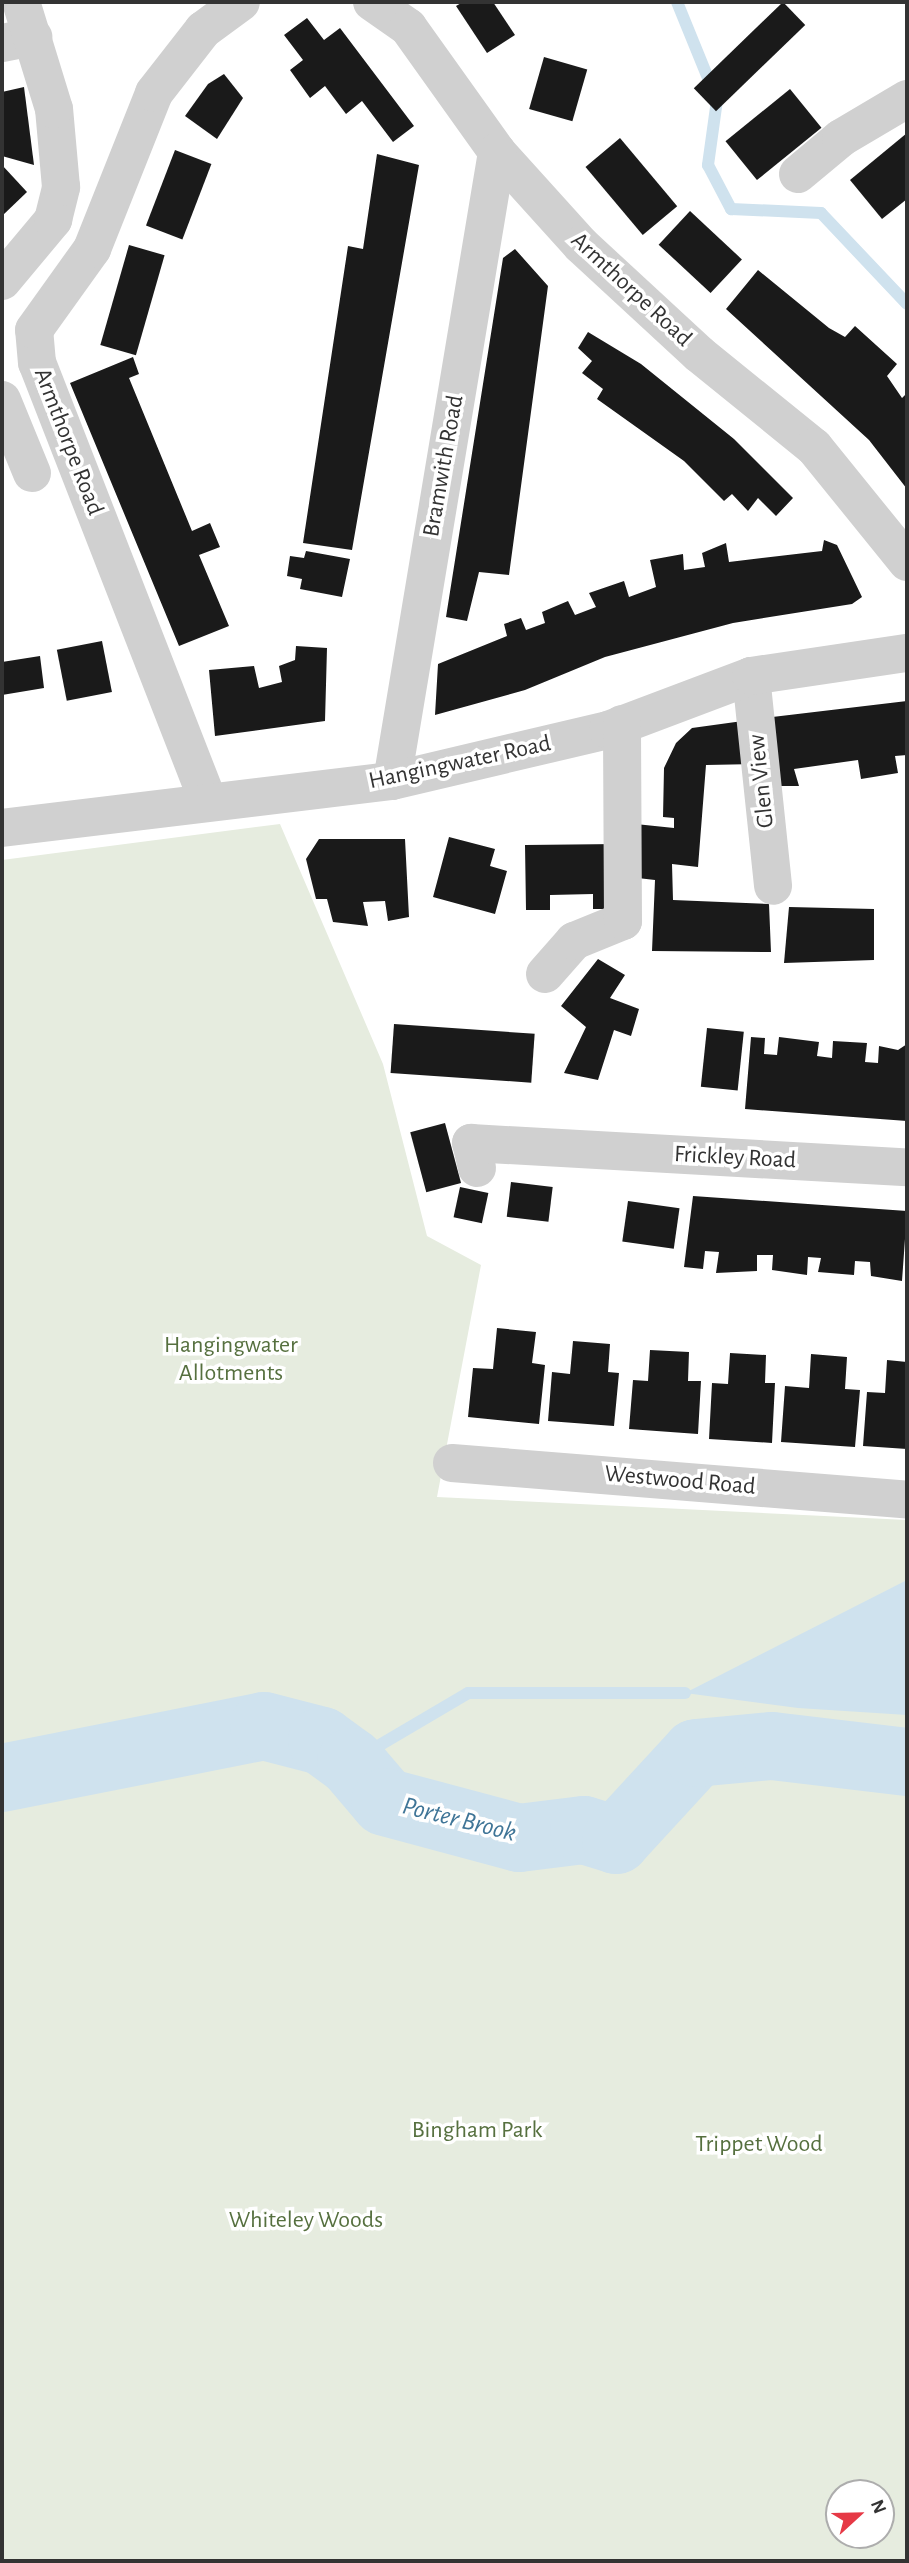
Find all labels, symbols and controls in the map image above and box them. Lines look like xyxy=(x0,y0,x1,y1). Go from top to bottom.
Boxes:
street label: Armthorpe Road xyxy=(565,227,697,353)
street label: Armthorpe Road xyxy=(27,364,109,520)
street label: Bramwith Road xyxy=(417,393,471,539)
street label: Hangingwater Road xyxy=(366,730,554,796)
street label: Glen View xyxy=(743,733,781,829)
street label: Frickley Road xyxy=(673,1140,797,1176)
park label: Hangingwater Allotments xyxy=(164,1332,298,1388)
street label: Westwood Road xyxy=(603,1460,757,1502)
water label: Porter Brook xyxy=(399,1791,519,1849)
park label: Bingham Park xyxy=(412,2117,542,2145)
park label: Trippet Wood xyxy=(695,2131,823,2159)
park label: Whiteley Woods xyxy=(229,2207,383,2235)
north arrow xyxy=(825,2479,895,2549)
text: N xyxy=(867,2497,889,2516)

